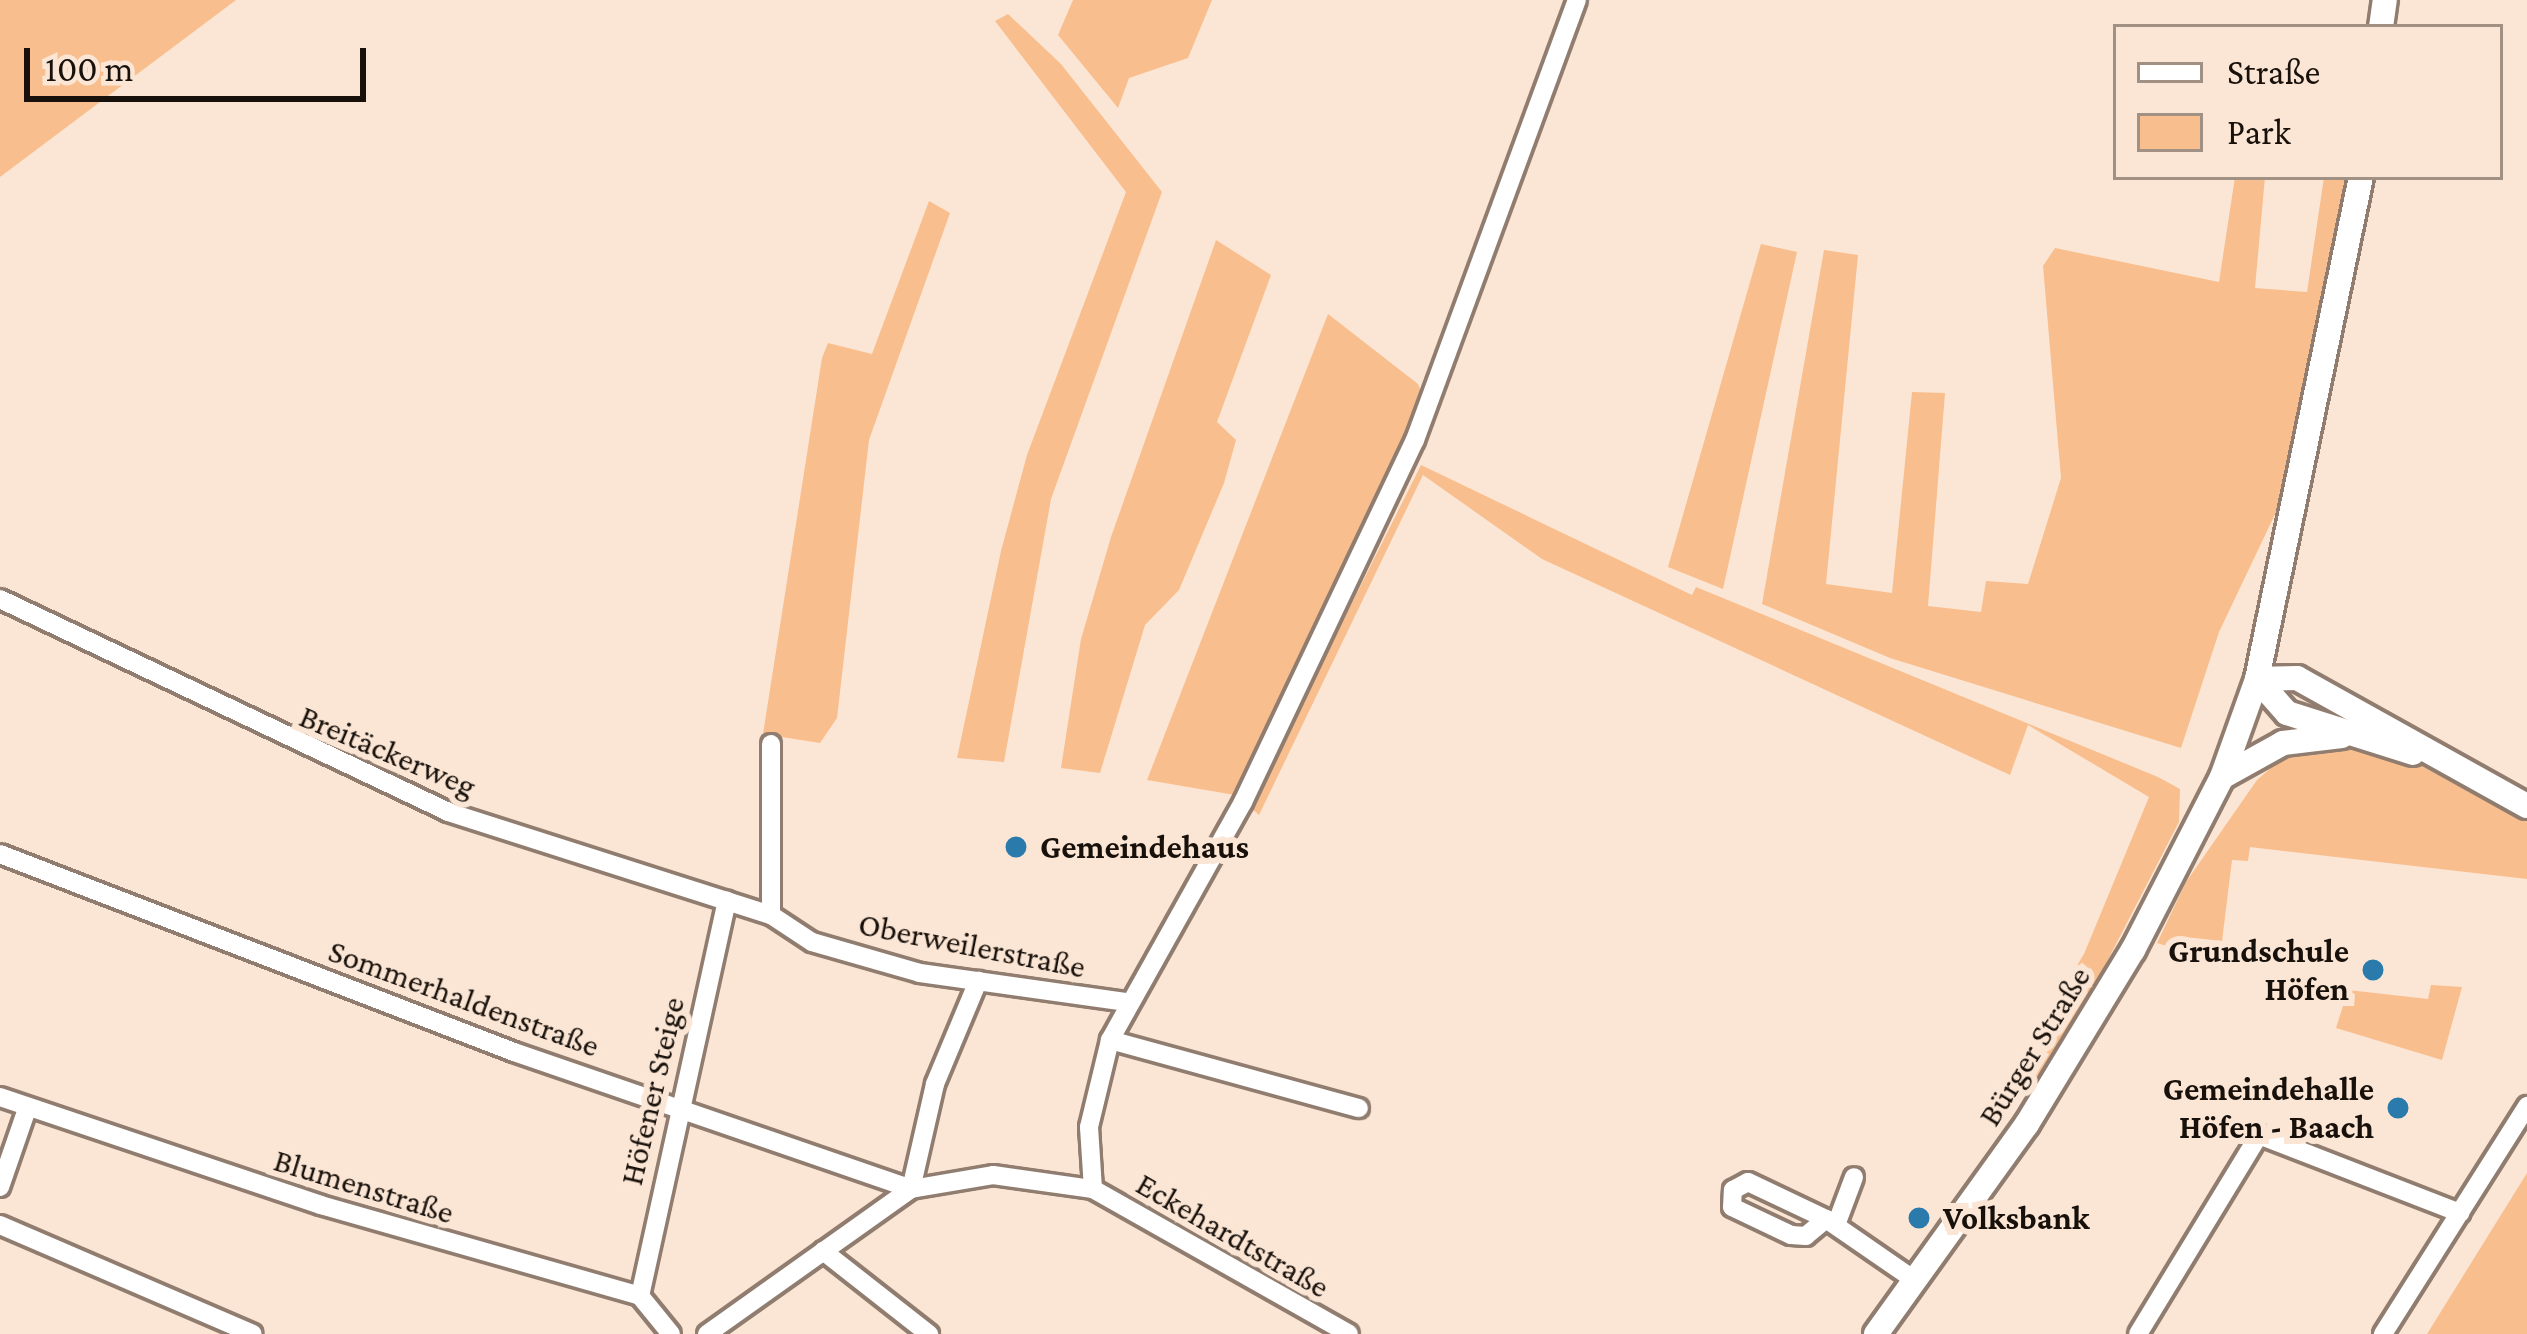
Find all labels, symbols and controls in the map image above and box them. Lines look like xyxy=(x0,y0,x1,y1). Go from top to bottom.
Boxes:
scale bar xyxy=(30,24,372,98)
legend xyxy=(2113,24,2503,180)
text: 100 m xyxy=(45,49,133,89)
text: Straße xyxy=(2227,52,2320,92)
text: Park xyxy=(2227,112,2291,152)
street label: Breitäckerweg xyxy=(294,696,482,806)
place label: Gemeindehaus xyxy=(1040,827,1249,867)
marker: Gemeindehaus xyxy=(1003,834,1029,860)
street label: Oberweilerstraße xyxy=(855,904,1089,986)
street label: Sommerhaldenstraße xyxy=(323,931,605,1065)
place label: Grundschule Höfen xyxy=(2168,931,2349,1009)
marker: Grundschule Höfen xyxy=(2360,957,2386,983)
street label: Bürger Straße xyxy=(1969,959,2099,1133)
street label: Höfener Steige xyxy=(611,993,693,1189)
place label: Gemeindehalle Höfen - Baach xyxy=(2163,1069,2374,1147)
marker: Gemeindehalle Höfen - Baach xyxy=(2385,1095,2411,1121)
street label: Blumenstraße xyxy=(269,1140,459,1232)
street label: Eckehardtstraße xyxy=(1129,1164,1337,1306)
place label: Volksbank xyxy=(1943,1198,2090,1238)
marker: Volksbank xyxy=(1906,1205,1932,1231)

